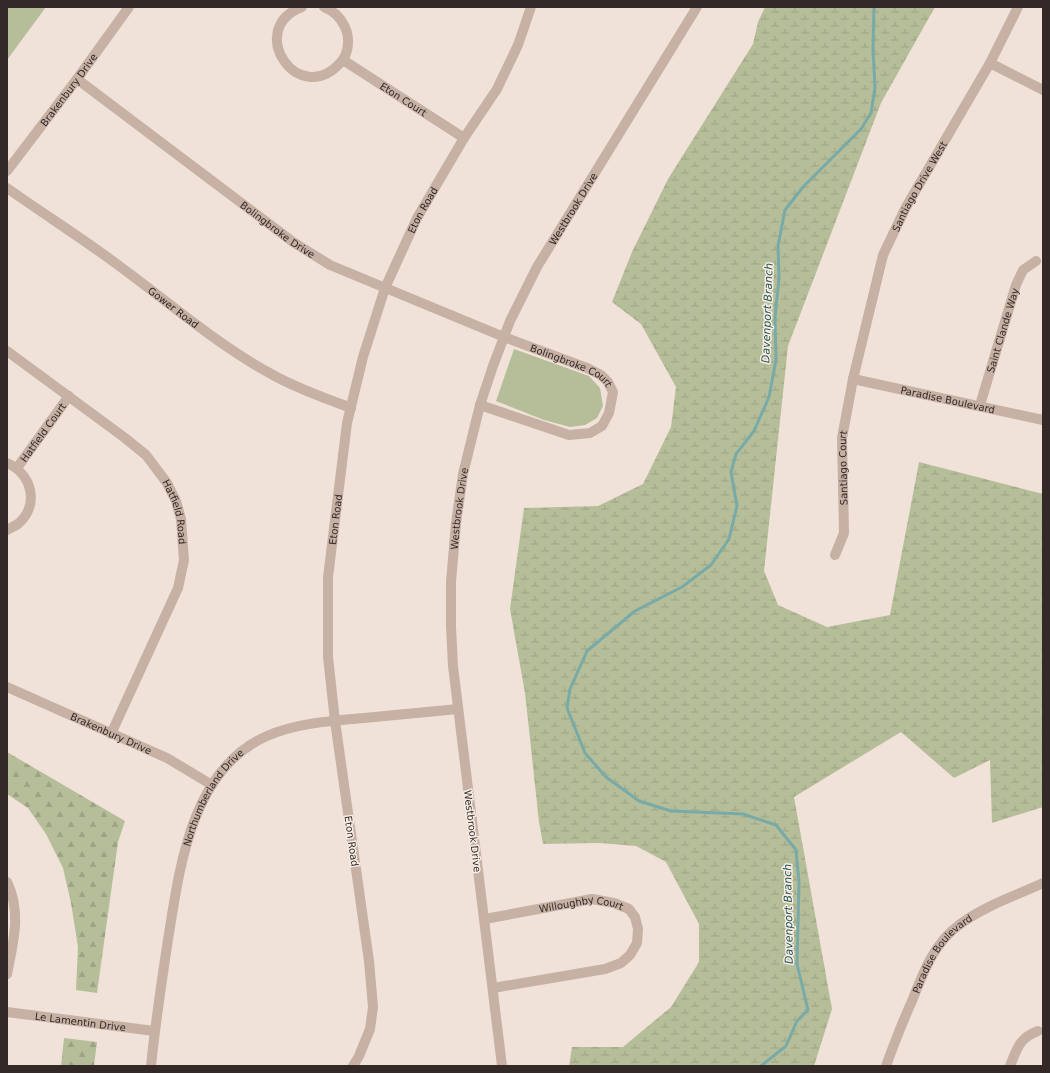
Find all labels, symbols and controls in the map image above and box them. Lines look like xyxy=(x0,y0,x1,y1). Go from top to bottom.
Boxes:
street label: Brakenbury Drive xyxy=(38,52,100,128)
street label: Eton Court xyxy=(378,80,429,119)
street label: Santiago Drive West xyxy=(890,139,949,234)
street label: Westbrook Drive xyxy=(547,171,600,247)
street label: Eton Road xyxy=(406,185,440,235)
street label: Bolingbroke Drive xyxy=(238,199,317,260)
water label: Davenport Branch xyxy=(759,263,776,363)
street label: Gower Road xyxy=(146,285,201,331)
street label: Saint Clande Way xyxy=(985,287,1021,374)
street label: Bolingbroke Court xyxy=(529,342,614,389)
street label: Paradise Boulevard xyxy=(899,384,996,415)
street label: Hatfield Court xyxy=(18,401,68,464)
street label: Santiago Court xyxy=(837,429,849,505)
street label: Westbrook Drive xyxy=(449,466,470,550)
street label: Hatfield Road xyxy=(160,478,188,545)
street label: Eton Road xyxy=(327,493,344,545)
street label: Brakenbury Drive xyxy=(69,711,153,757)
street label: Northumberland Drive xyxy=(181,747,246,848)
street label: Westbrook Drive xyxy=(462,789,483,873)
street label: Eton Road xyxy=(343,815,360,867)
water label: Davenport Branch xyxy=(781,864,796,964)
street label: Willoughby Court xyxy=(538,894,625,915)
street label: Paradise Boulevard xyxy=(911,913,974,995)
street label: Le Lamentin Drive xyxy=(34,1011,126,1033)

